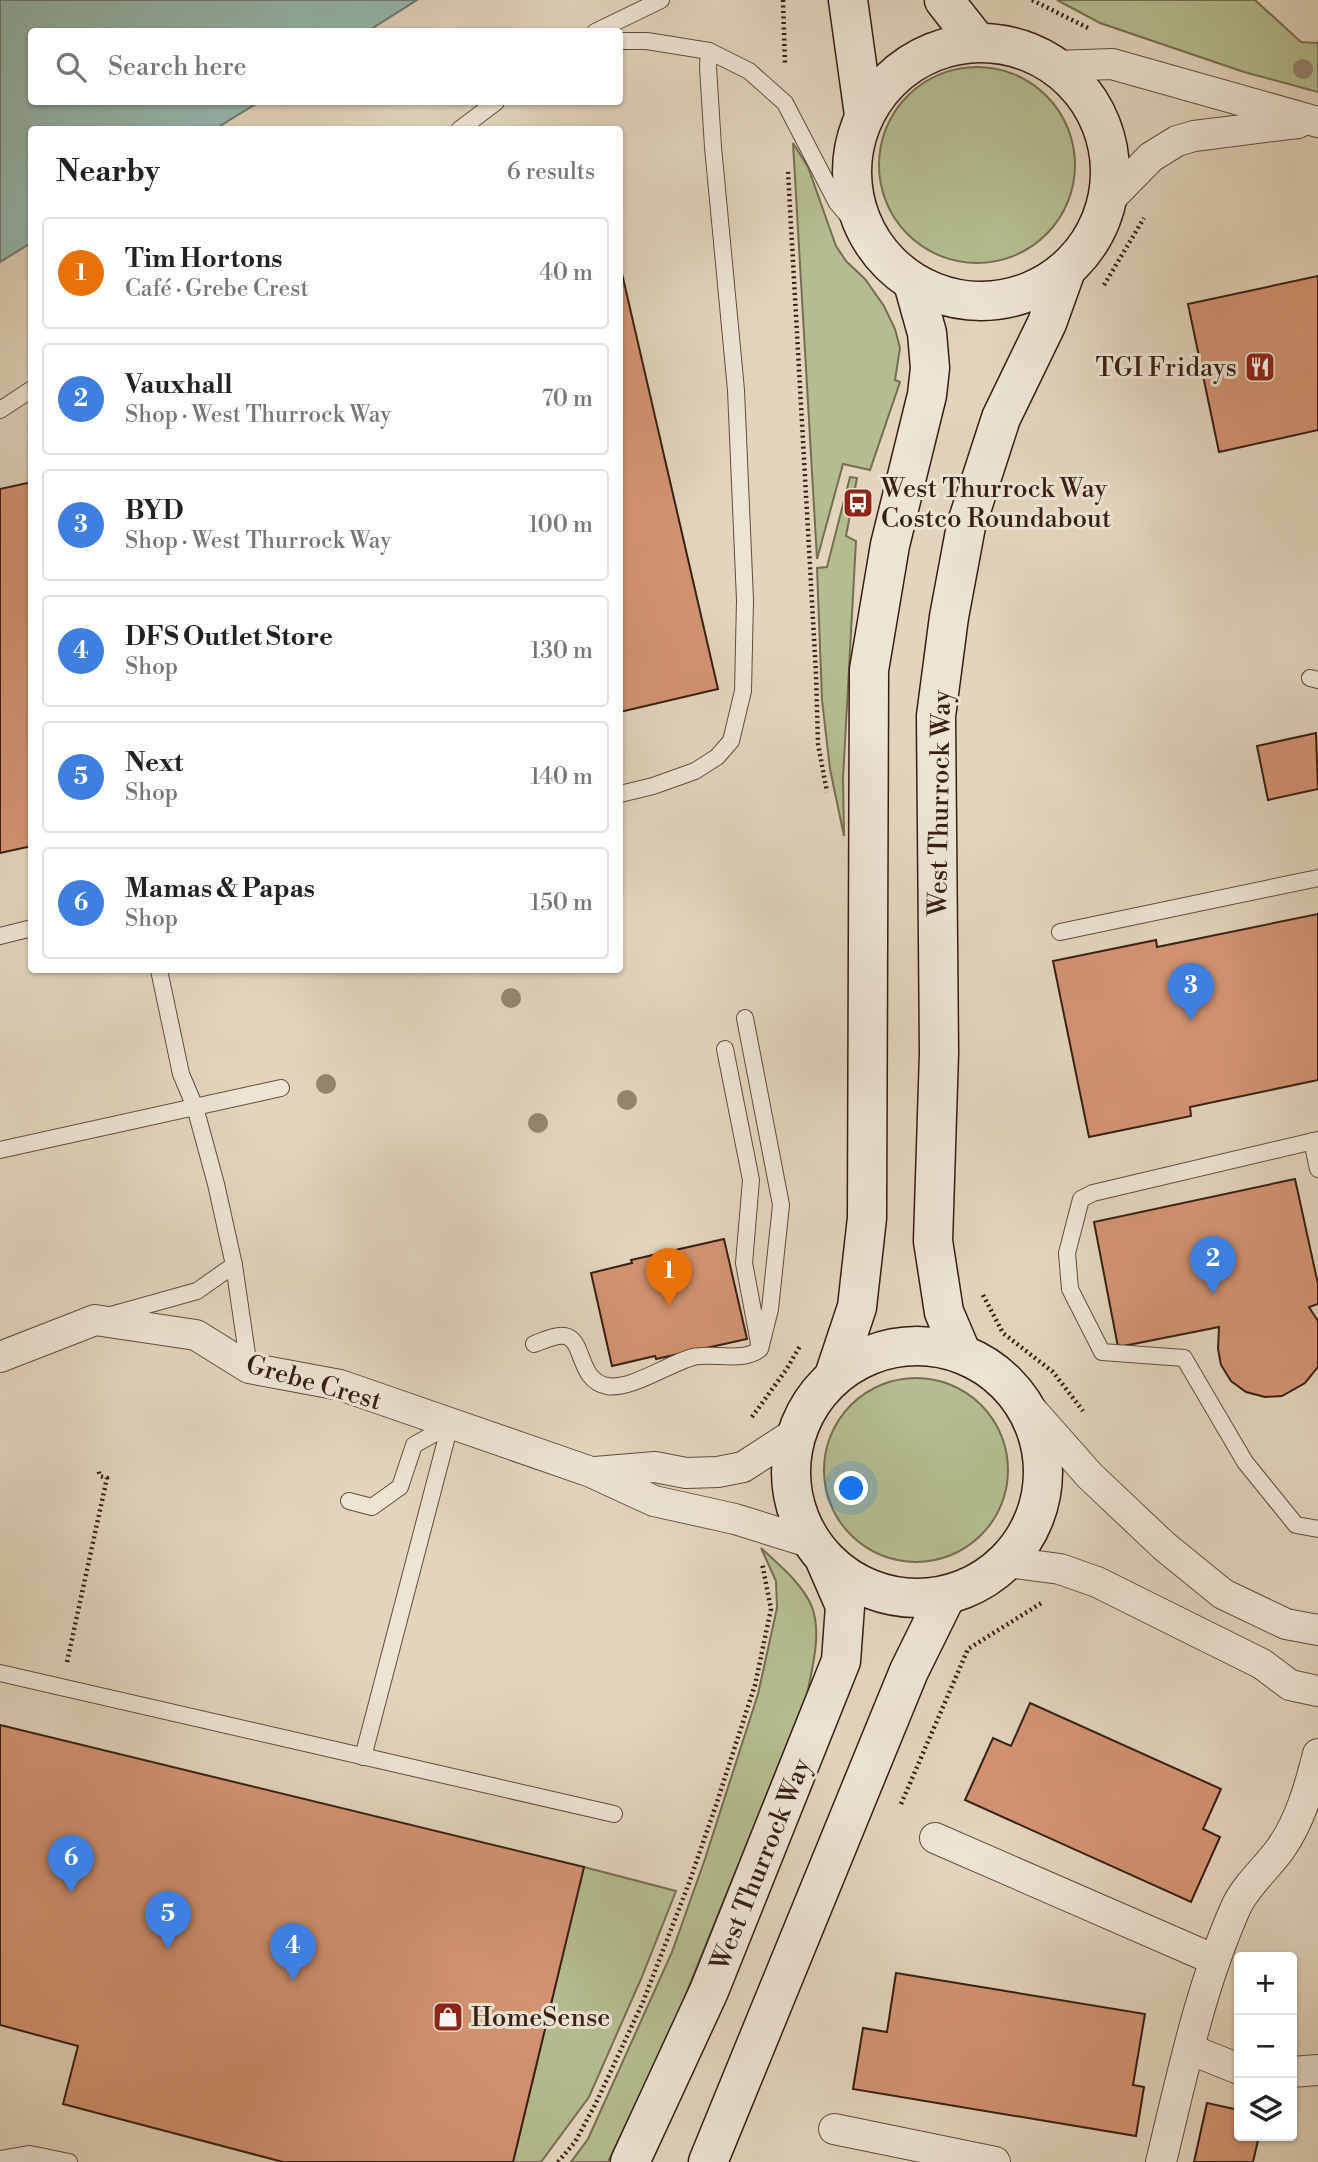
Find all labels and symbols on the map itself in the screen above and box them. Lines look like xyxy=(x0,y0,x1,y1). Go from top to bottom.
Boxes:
restaurant icon: TGI Fridays xyxy=(1243,350,1277,384)
place label: TGI Fridays xyxy=(1095,352,1237,384)
place label: West Thurrock Way Costco Roundabout xyxy=(880,473,1111,535)
bus stop icon: West Thurrock Way Costco Roundabout xyxy=(841,486,875,520)
street label: West Thurrock Way xyxy=(922,689,958,917)
pin: 3 xyxy=(1168,963,1214,1021)
pin: 2 xyxy=(1190,1236,1236,1294)
pin: 1 xyxy=(646,1248,692,1306)
street label: Grebe Crest xyxy=(242,1348,385,1418)
your location xyxy=(834,1471,868,1505)
street label: West Thurrock Way xyxy=(703,1753,818,1976)
pin: 6 xyxy=(48,1835,94,1893)
pin: 5 xyxy=(145,1891,191,1949)
pin: 4 xyxy=(270,1923,316,1981)
shop icon: HomeSense xyxy=(431,2000,465,2034)
place label: HomeSense xyxy=(471,2002,610,2034)

